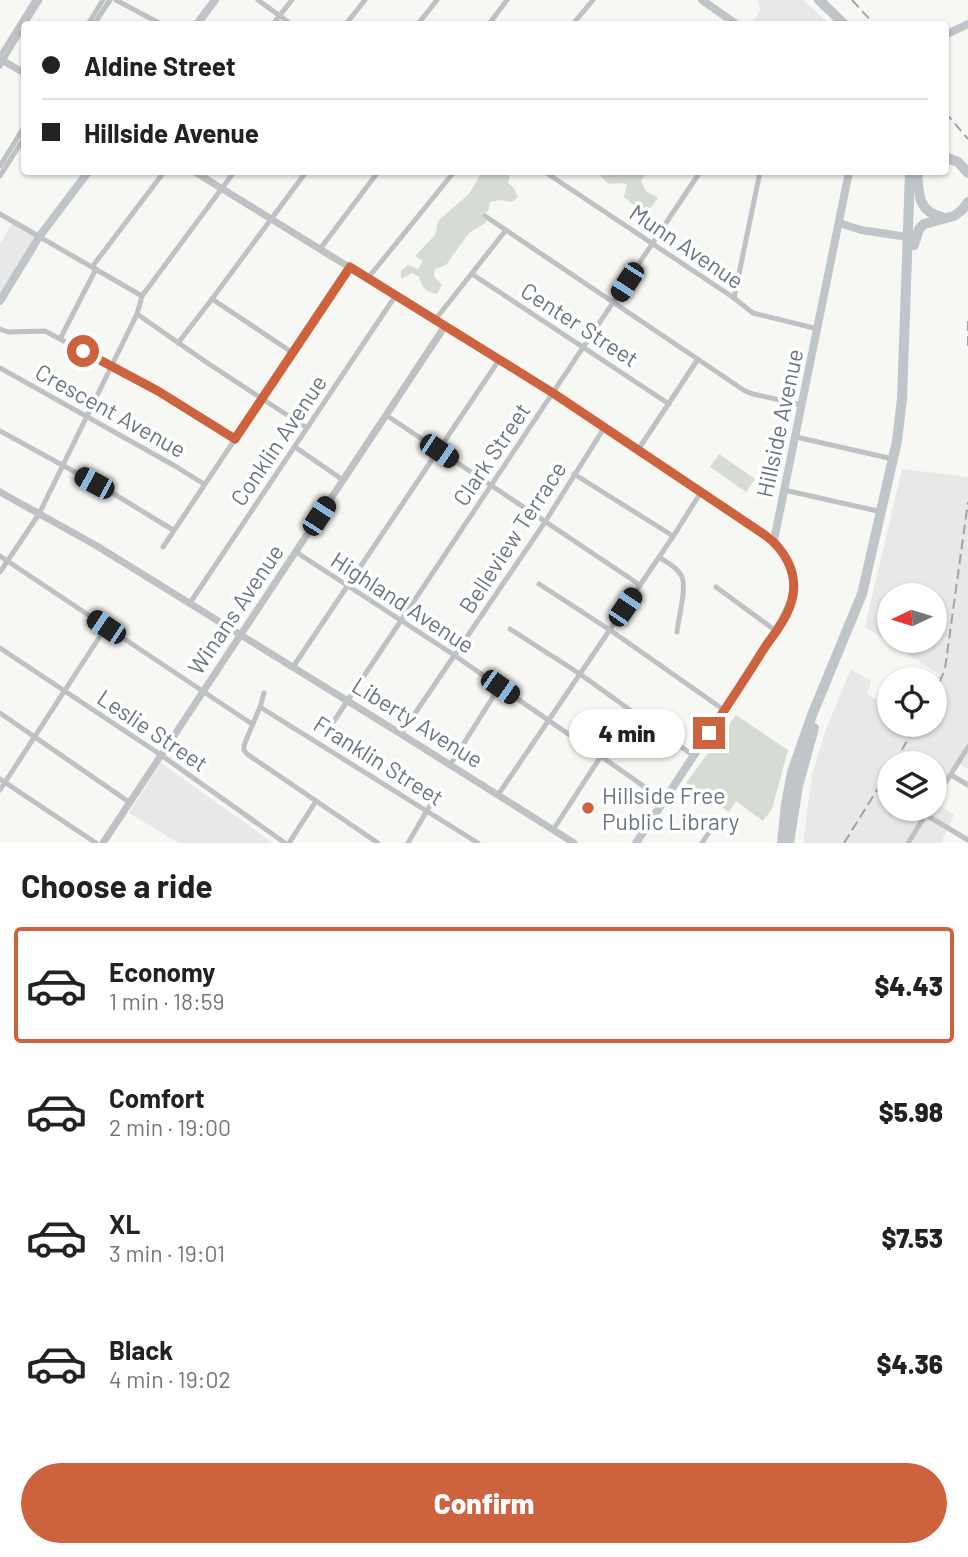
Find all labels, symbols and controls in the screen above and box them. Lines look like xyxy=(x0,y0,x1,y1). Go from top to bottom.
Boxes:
text: Aldine Street xyxy=(84,50,236,81)
text: Hillside Avenue xyxy=(84,117,259,148)
street label: Munn Avenue xyxy=(625,198,749,294)
car xyxy=(607,259,648,305)
street label: Center Street xyxy=(516,276,644,372)
route start xyxy=(67,335,99,367)
street label: Hillside Avenue xyxy=(750,346,808,500)
street label: Crescent Avenue xyxy=(31,357,191,463)
street label: Conklin Avenue xyxy=(224,369,332,511)
street label: Clark Street xyxy=(446,397,536,511)
car xyxy=(416,431,463,471)
street label: Belleview Terrace xyxy=(452,456,572,618)
car xyxy=(71,464,118,502)
car xyxy=(299,493,340,539)
street label: Winans Avenue xyxy=(181,538,289,680)
street label: Highland Avenue xyxy=(326,545,480,659)
north arrow xyxy=(877,583,947,653)
map controls xyxy=(877,583,947,821)
car xyxy=(605,584,646,630)
car xyxy=(83,607,130,647)
car xyxy=(477,666,524,708)
button: locate xyxy=(877,667,947,737)
street label: Liberty Avenue xyxy=(347,671,489,773)
street label: Leslie Street xyxy=(93,683,213,777)
callout: 4 min xyxy=(569,708,684,758)
street label: Franklin Street xyxy=(309,709,449,811)
route end xyxy=(693,717,725,749)
text: 4 min xyxy=(599,719,655,747)
button: layers xyxy=(877,751,947,821)
place label: Hillside Free Public Library xyxy=(602,781,740,835)
marker: Hillside Free Public Library xyxy=(580,800,596,816)
text: Choose a ride xyxy=(21,866,213,904)
icon: car xyxy=(25,954,88,1017)
text: Economy xyxy=(109,956,215,987)
text: $4.43 xyxy=(874,970,943,1001)
text: 1 min · 18:59 xyxy=(109,987,225,1015)
icon: car xyxy=(25,1080,88,1143)
text: Comfort xyxy=(109,1082,205,1113)
text: $5.98 xyxy=(879,1096,943,1127)
text: 2 min · 19:00 xyxy=(109,1113,231,1141)
icon: car xyxy=(25,1206,88,1269)
text: XL xyxy=(109,1208,140,1239)
text: $7.53 xyxy=(881,1222,943,1253)
text: 3 min · 19:01 xyxy=(109,1239,225,1267)
icon: car xyxy=(25,1332,88,1395)
text: Black xyxy=(109,1334,173,1365)
text: $4.36 xyxy=(876,1348,943,1379)
text: 4 min · 19:02 xyxy=(109,1365,231,1393)
button: Confirm xyxy=(21,1463,947,1543)

